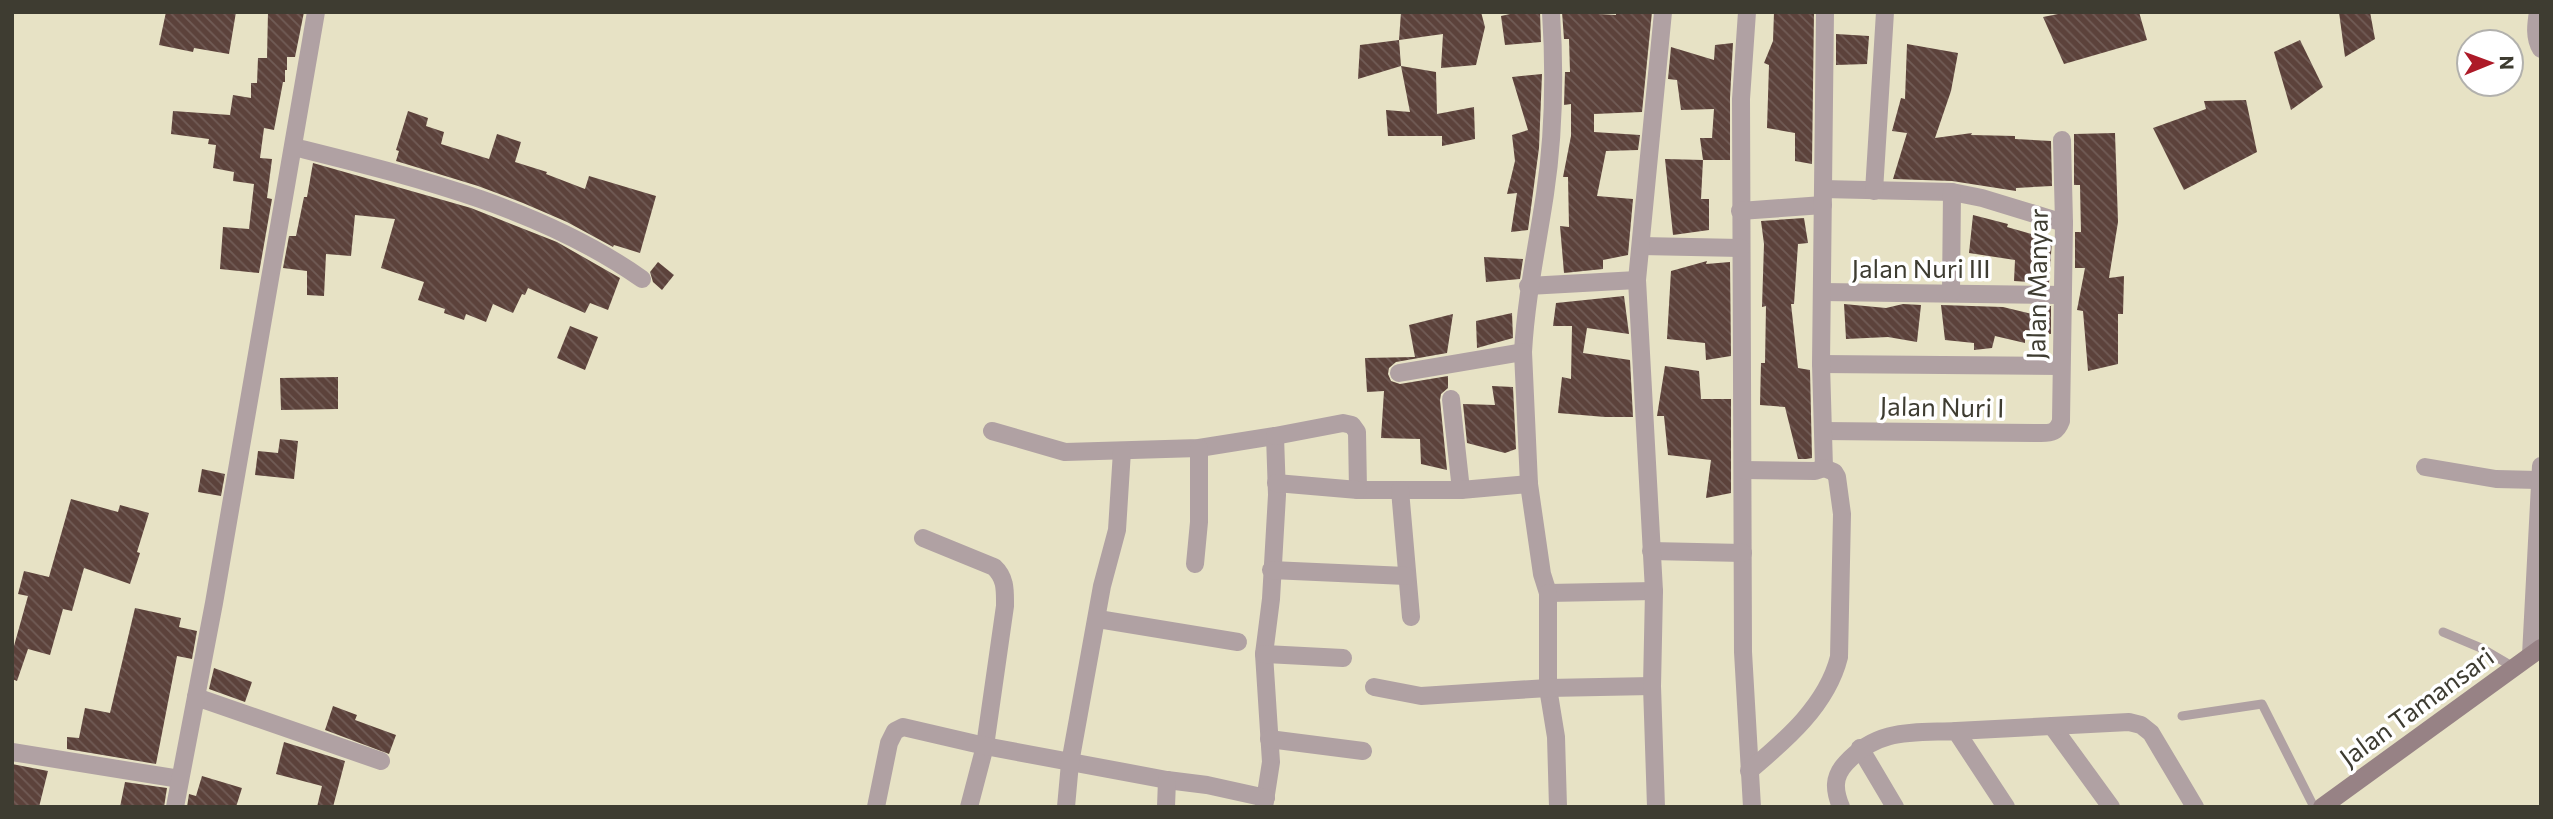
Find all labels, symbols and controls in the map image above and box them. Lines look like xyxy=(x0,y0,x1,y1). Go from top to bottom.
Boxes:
north arrow xyxy=(2455,28,2525,98)
text: N xyxy=(2496,55,2519,70)
street label: Jalan Manyar xyxy=(2019,208,2053,360)
street label: Jalan Nuri III xyxy=(1851,252,1991,283)
street label: Jalan Nuri I xyxy=(1879,389,2005,423)
street label: Jalan Tamansari xyxy=(2333,640,2499,772)

